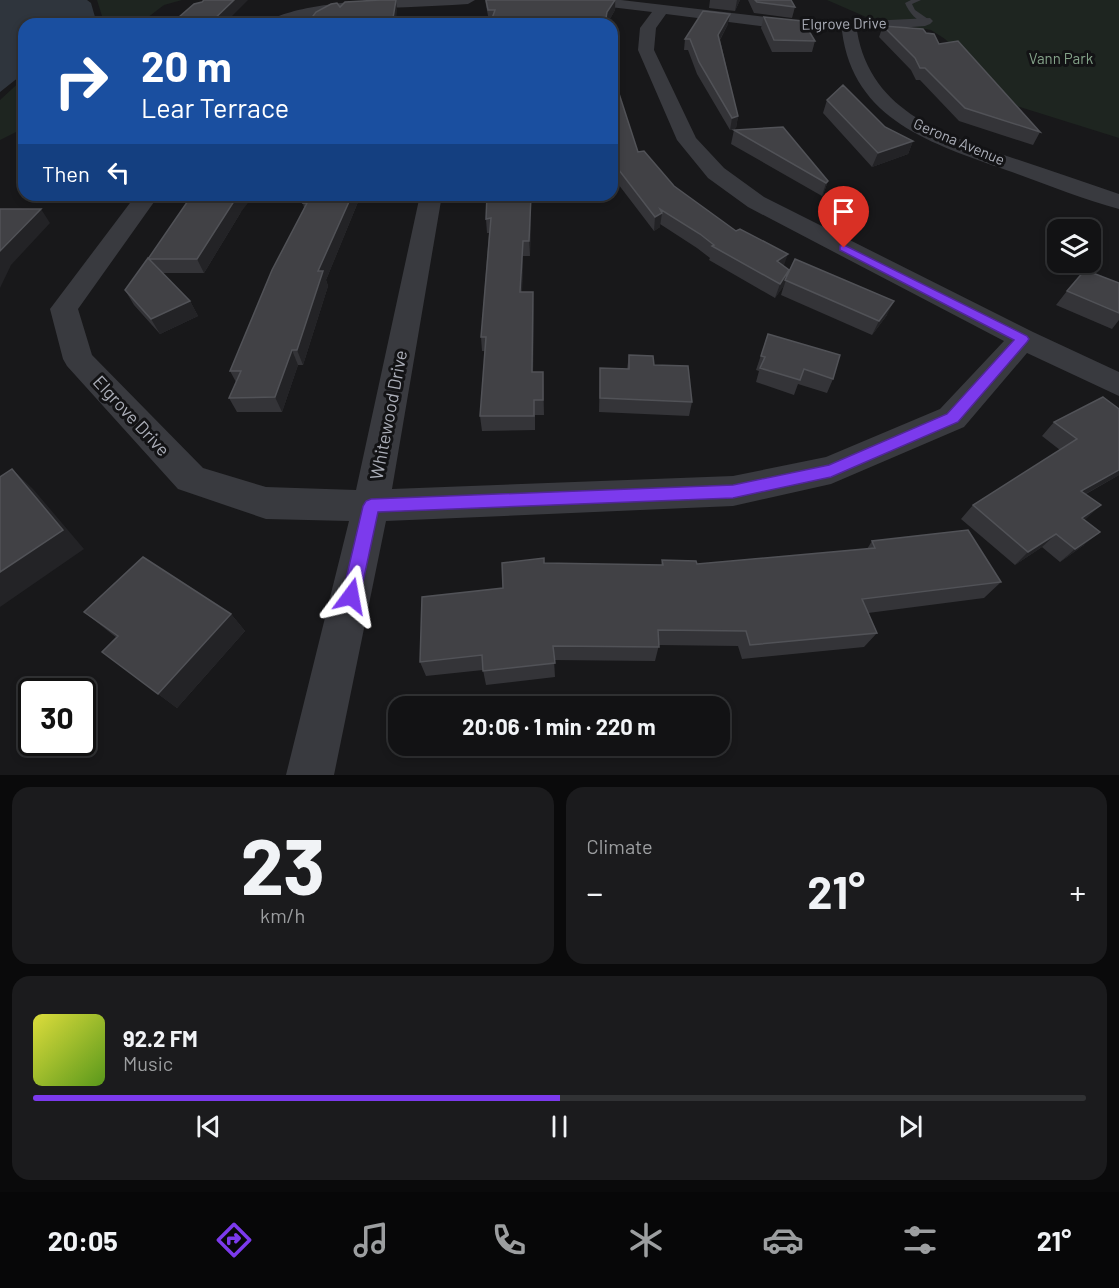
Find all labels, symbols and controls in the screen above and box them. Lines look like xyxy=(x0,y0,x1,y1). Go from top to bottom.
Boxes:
street label: Elgrove Drive xyxy=(801,13,887,33)
text: 20 m xyxy=(141,40,232,90)
icon: right xyxy=(42,42,120,120)
park label: Vann Park xyxy=(1029,49,1094,67)
text: Lear Terrace xyxy=(141,91,289,123)
street label: Gerona Avenue xyxy=(911,114,1008,168)
icon: left xyxy=(102,156,135,189)
text: Then xyxy=(42,160,90,186)
pin xyxy=(818,186,869,248)
icon: arrive xyxy=(827,195,860,228)
map controls xyxy=(1047,219,1101,273)
button: layers xyxy=(1047,219,1101,273)
street label: Whitewood Drive xyxy=(365,348,411,481)
street label: Elgrove Drive xyxy=(89,370,175,460)
position arrow xyxy=(319,564,383,628)
speed limit sign: 30 xyxy=(18,678,96,756)
text: 20:06 · 1 min · 220 m xyxy=(462,713,656,739)
text: 23 xyxy=(240,817,325,911)
text: Climate xyxy=(587,834,653,858)
text: 21° xyxy=(807,864,865,918)
text: − xyxy=(587,872,603,912)
text: + xyxy=(1070,872,1086,912)
text: km/h xyxy=(260,903,305,927)
text: 92.2 FM xyxy=(123,1025,198,1051)
text: Music xyxy=(123,1051,173,1075)
icon: previous xyxy=(192,1110,225,1143)
icon: pause xyxy=(543,1110,576,1143)
icon: next xyxy=(894,1110,927,1143)
icon: directions xyxy=(213,1219,255,1261)
icon: music xyxy=(350,1219,392,1261)
icon: phone xyxy=(488,1219,530,1261)
icon: climate xyxy=(625,1219,667,1261)
icon: car xyxy=(762,1219,804,1261)
icon: filters xyxy=(899,1219,941,1261)
text: 20:05 xyxy=(48,1224,118,1256)
text: 21° xyxy=(1037,1224,1071,1256)

